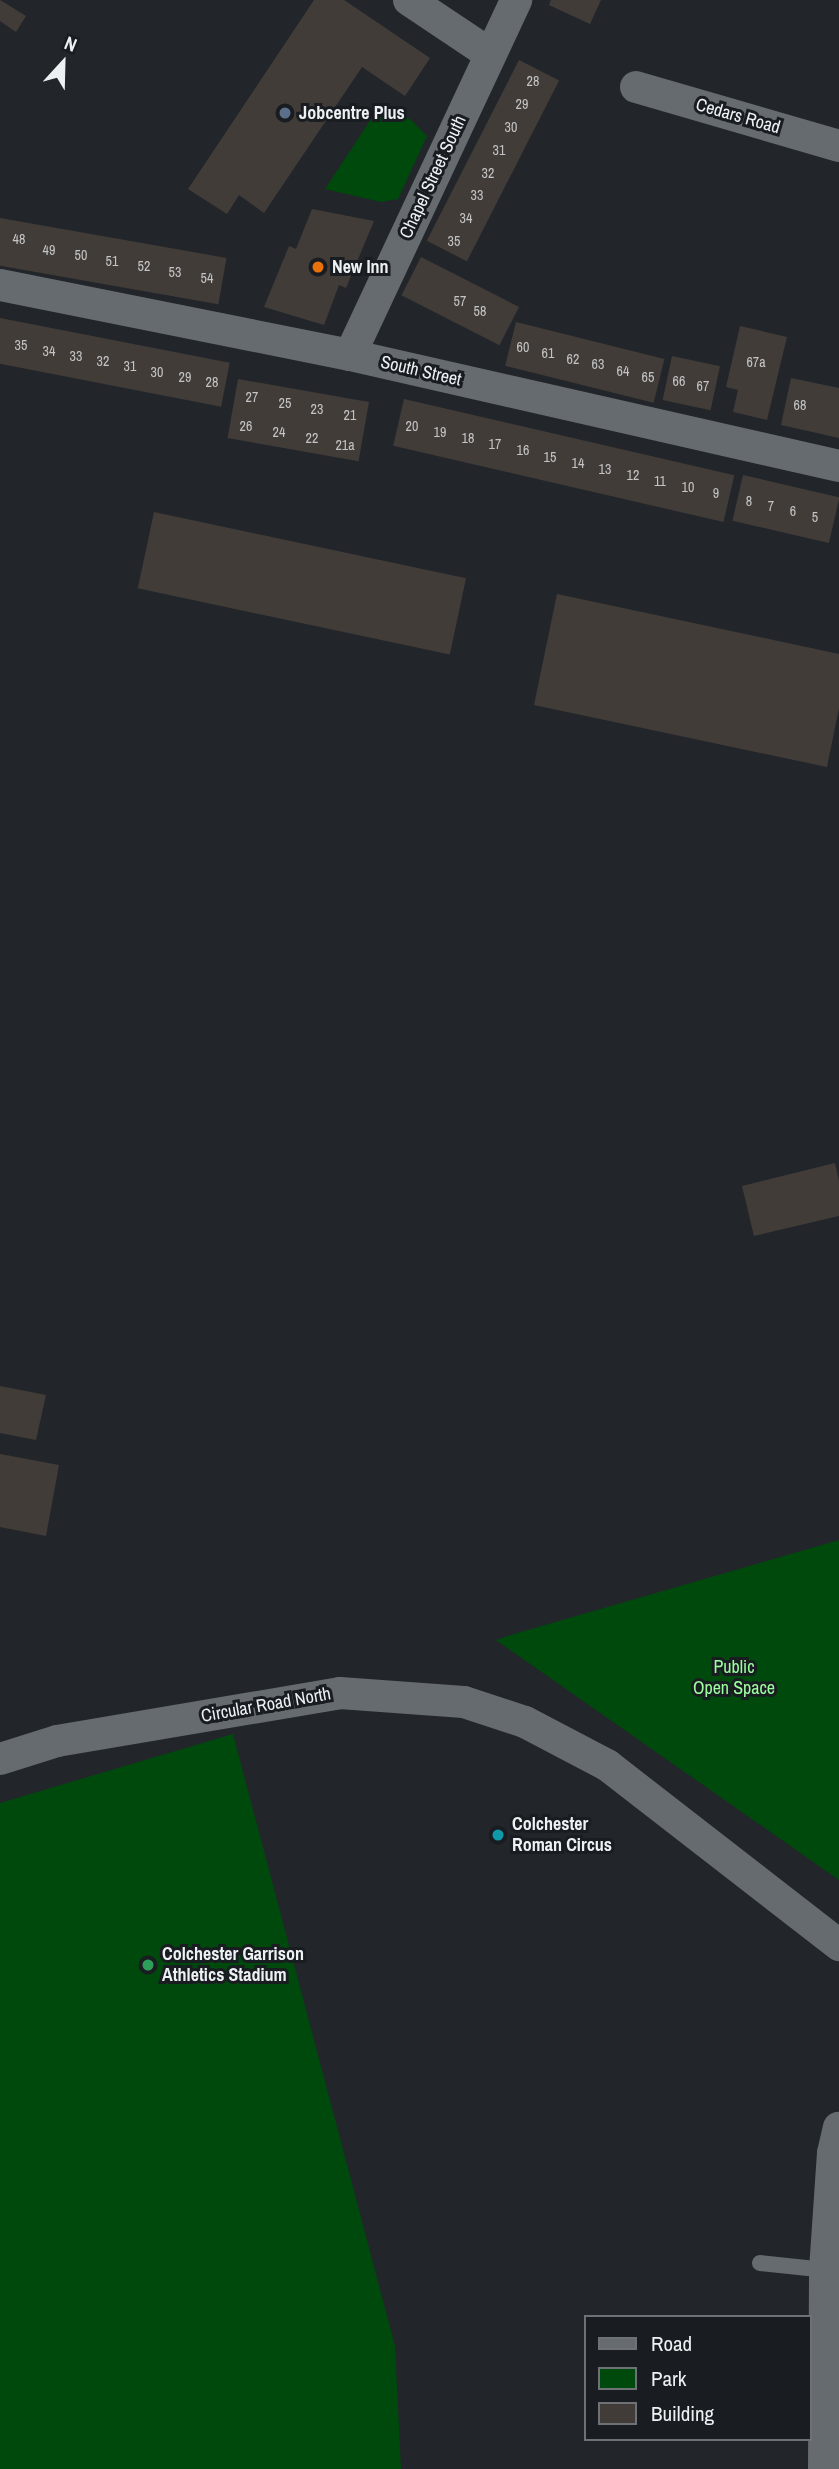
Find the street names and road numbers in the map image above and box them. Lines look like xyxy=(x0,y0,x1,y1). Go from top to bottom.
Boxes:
street label: Cedars Road xyxy=(693,94,783,138)
street label: Chapel Street South xyxy=(395,112,471,242)
street label: South Street xyxy=(379,351,463,391)
street label: Circular Road North xyxy=(200,1683,332,1727)

